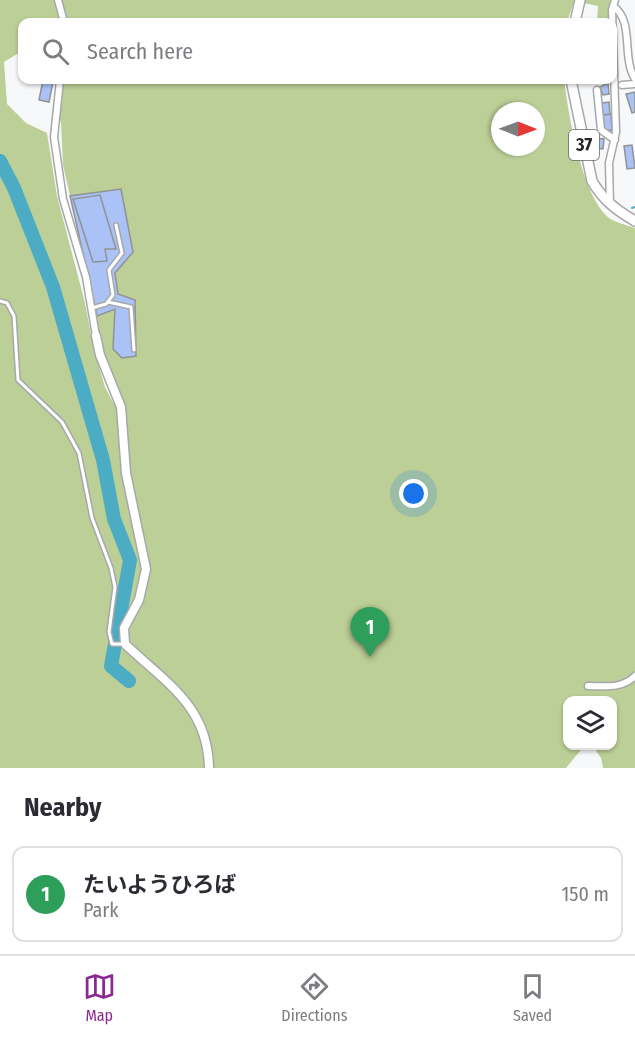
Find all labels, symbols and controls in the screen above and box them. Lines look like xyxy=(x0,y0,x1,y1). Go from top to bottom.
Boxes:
search box xyxy=(18,18,617,84)
icon: search xyxy=(39,35,72,68)
text: Search here xyxy=(87,38,193,65)
north arrow xyxy=(491,102,545,156)
road number: 37 xyxy=(569,130,599,160)
your location xyxy=(399,479,428,508)
pin: 1 xyxy=(350,608,389,657)
map controls xyxy=(563,696,617,750)
button: layers xyxy=(563,696,617,750)
text: Nearby xyxy=(24,792,101,823)
text: たいようひろば xyxy=(83,871,237,898)
text: 1 xyxy=(41,882,50,906)
text: 150 m xyxy=(562,882,609,906)
text: Park xyxy=(83,898,119,922)
tab: Map xyxy=(83,970,116,1025)
tab: Directions xyxy=(281,970,348,1025)
tab: Saved xyxy=(513,970,552,1025)

